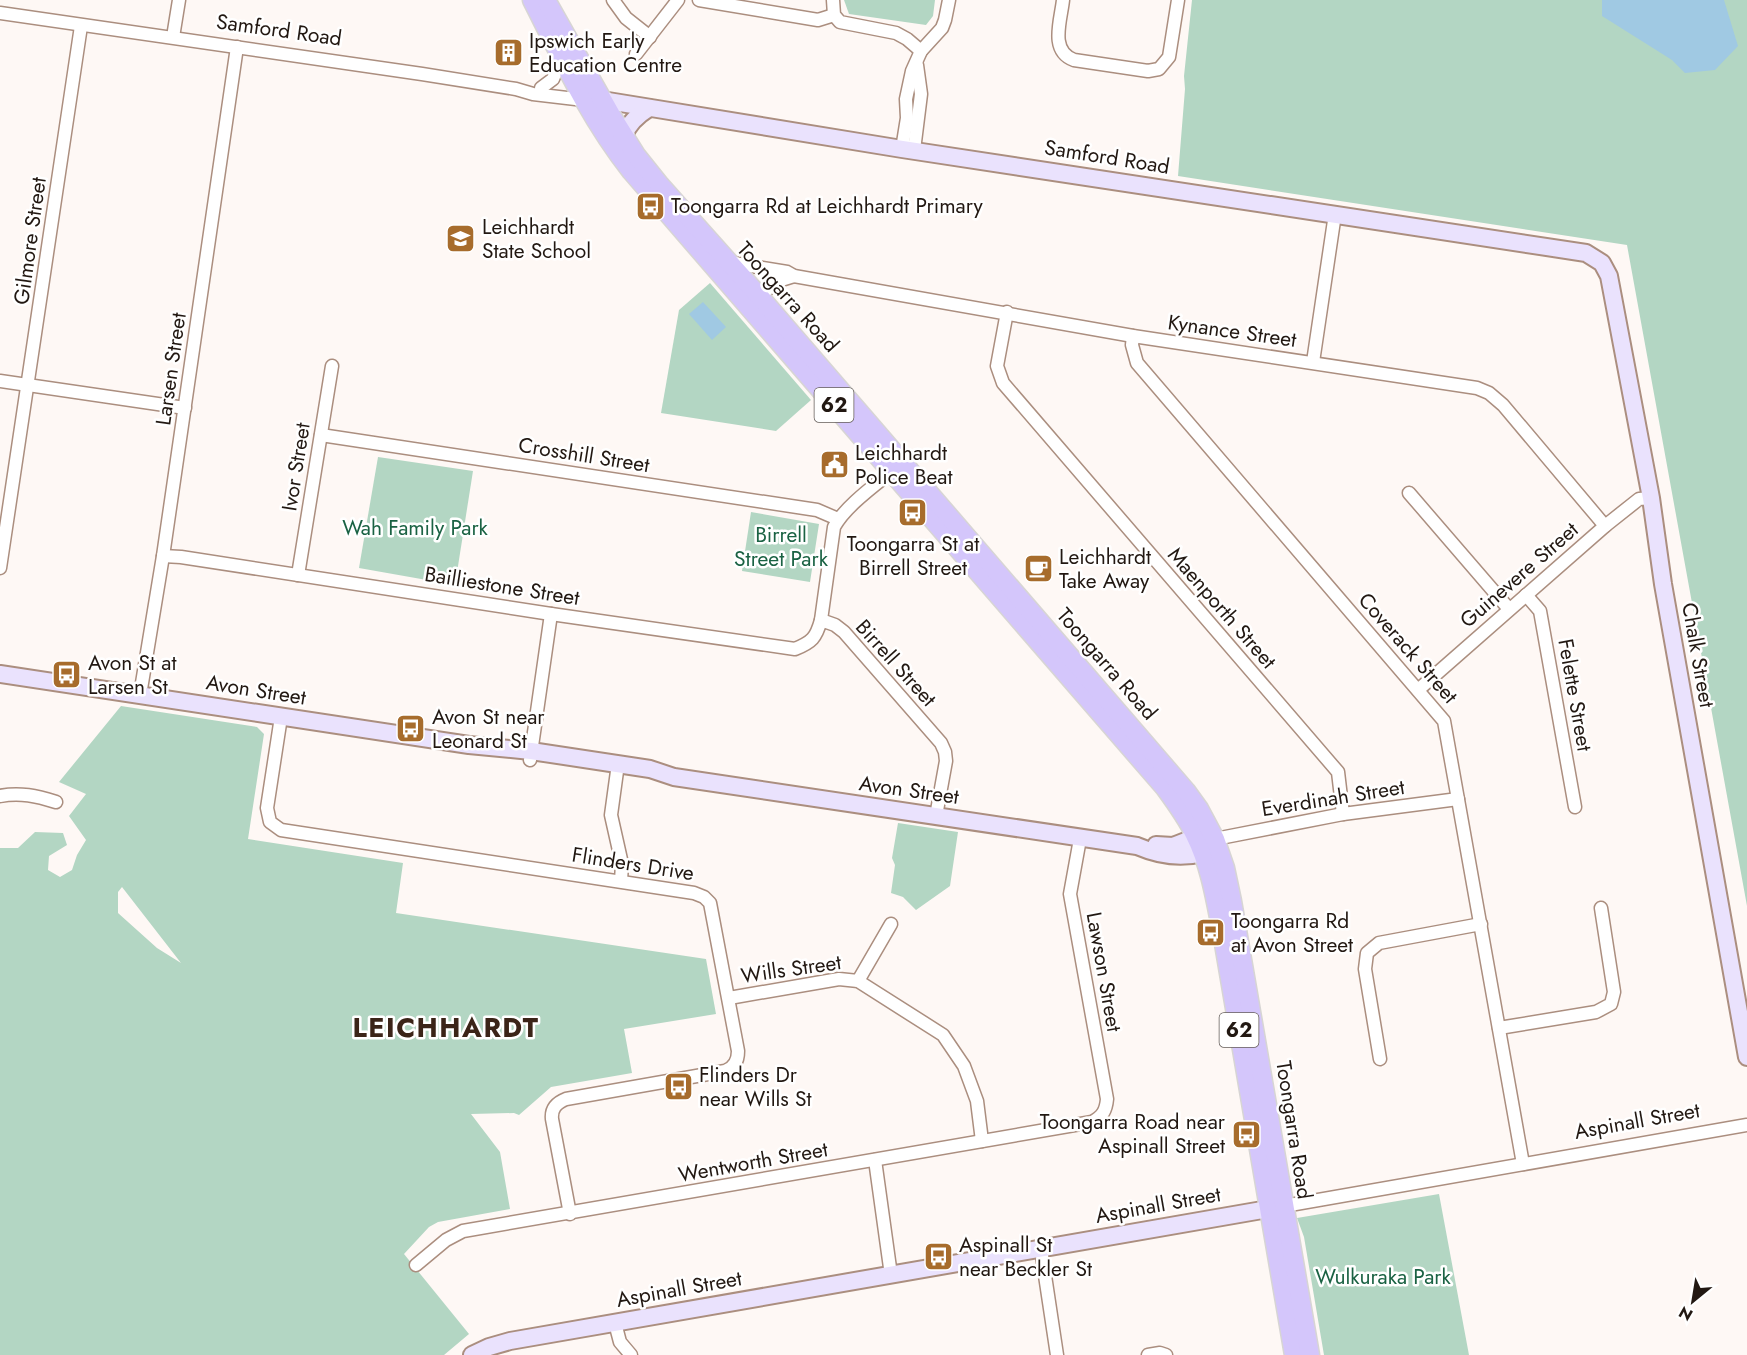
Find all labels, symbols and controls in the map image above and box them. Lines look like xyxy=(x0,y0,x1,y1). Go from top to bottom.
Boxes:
street label: Samford Road xyxy=(214,6,344,54)
place label: Ipswich Early Education Centre xyxy=(529,26,682,80)
building icon: Ipswich Early Education Centre xyxy=(492,37,524,69)
street label: Samford Road xyxy=(1042,132,1172,182)
street label: Gilmore Street xyxy=(6,175,54,307)
bus stop icon: Toongarra Rd at Leichhardt Primary xyxy=(634,190,666,222)
place label: Toongarra Rd at Leichhardt Primary xyxy=(671,191,983,221)
place label: Leichhardt State School xyxy=(482,212,591,266)
school or university icon: Leichhardt State School xyxy=(445,223,477,255)
street label: Toongarra Road xyxy=(730,235,846,359)
street label: Kynance Street xyxy=(1166,307,1298,355)
street label: Larsen Street xyxy=(148,311,194,427)
road number: 62 xyxy=(814,388,854,422)
street label: Ivor Street xyxy=(274,421,318,513)
street label: Crosshill Street xyxy=(516,430,652,480)
place label: Leichhardt Police Beat xyxy=(855,438,952,492)
public building icon: Leichhardt Police Beat xyxy=(818,449,850,481)
bus stop icon: Toongarra St at Birrell Street xyxy=(897,497,929,529)
park label: Wah Family Park xyxy=(342,513,489,543)
street label: Guinevere Street xyxy=(1453,515,1585,635)
park label: Birrell Street Park xyxy=(734,520,829,574)
place label: Toongarra St at Birrell Street xyxy=(847,529,979,583)
street label: Maenporth Street xyxy=(1161,541,1283,675)
place label: Leichhardt Take Away xyxy=(1059,542,1151,596)
cafe icon: Leichhardt Take Away xyxy=(1022,553,1054,585)
street label: Bailliestone Street xyxy=(422,559,582,613)
street label: Coverack Street xyxy=(1351,586,1465,710)
street label: Chalk Street xyxy=(1674,600,1722,710)
street label: Toongarra Road xyxy=(1050,601,1164,727)
street label: Birrell Street xyxy=(849,613,943,713)
street label: Felette Street xyxy=(1550,636,1600,754)
place label: Avon St at Larsen St xyxy=(88,648,177,702)
bus stop icon: Avon St at Larsen St xyxy=(51,659,83,691)
street label: Avon Street xyxy=(204,667,308,713)
place label: Avon St near Leonard St xyxy=(432,702,545,756)
bus stop icon: Avon St near Leonard St xyxy=(395,713,427,745)
street label: Avon Street xyxy=(857,768,961,812)
street label: Everdinah Street xyxy=(1259,772,1407,824)
street label: Flinders Drive xyxy=(570,840,696,888)
place label: Toongarra Rd at Avon Street xyxy=(1231,906,1353,960)
street label: Lawson Street xyxy=(1079,910,1129,1034)
bus stop icon: Toongarra Rd at Avon Street xyxy=(1194,917,1226,949)
street label: Wills Street xyxy=(739,947,843,991)
district label: LEICHHARDT xyxy=(353,1008,540,1047)
road number: 62 xyxy=(1220,1013,1258,1047)
street label: Toongarra Road xyxy=(1268,1059,1320,1201)
place label: Flinders Dr near Wills St xyxy=(699,1060,812,1114)
bus stop icon: Flinders Dr near Wills St xyxy=(662,1071,694,1103)
street label: Aspinall Street xyxy=(1572,1095,1702,1147)
place label: Toongarra Road near Aspinall Street xyxy=(1040,1107,1226,1161)
bus stop icon: Toongarra Road near Aspinall Street xyxy=(1230,1118,1262,1150)
street label: Wentworth Street xyxy=(676,1134,830,1190)
street label: Aspinall Street xyxy=(1093,1179,1223,1231)
place label: Aspinall St near Beckler St xyxy=(959,1230,1092,1284)
bus stop icon: Aspinall St near Beckler St xyxy=(922,1241,954,1273)
park label: Wulkuraka Park xyxy=(1315,1262,1452,1292)
street label: Aspinall Street xyxy=(614,1263,744,1315)
north arrow xyxy=(1663,1271,1723,1331)
text: N xyxy=(1674,1300,1697,1327)

